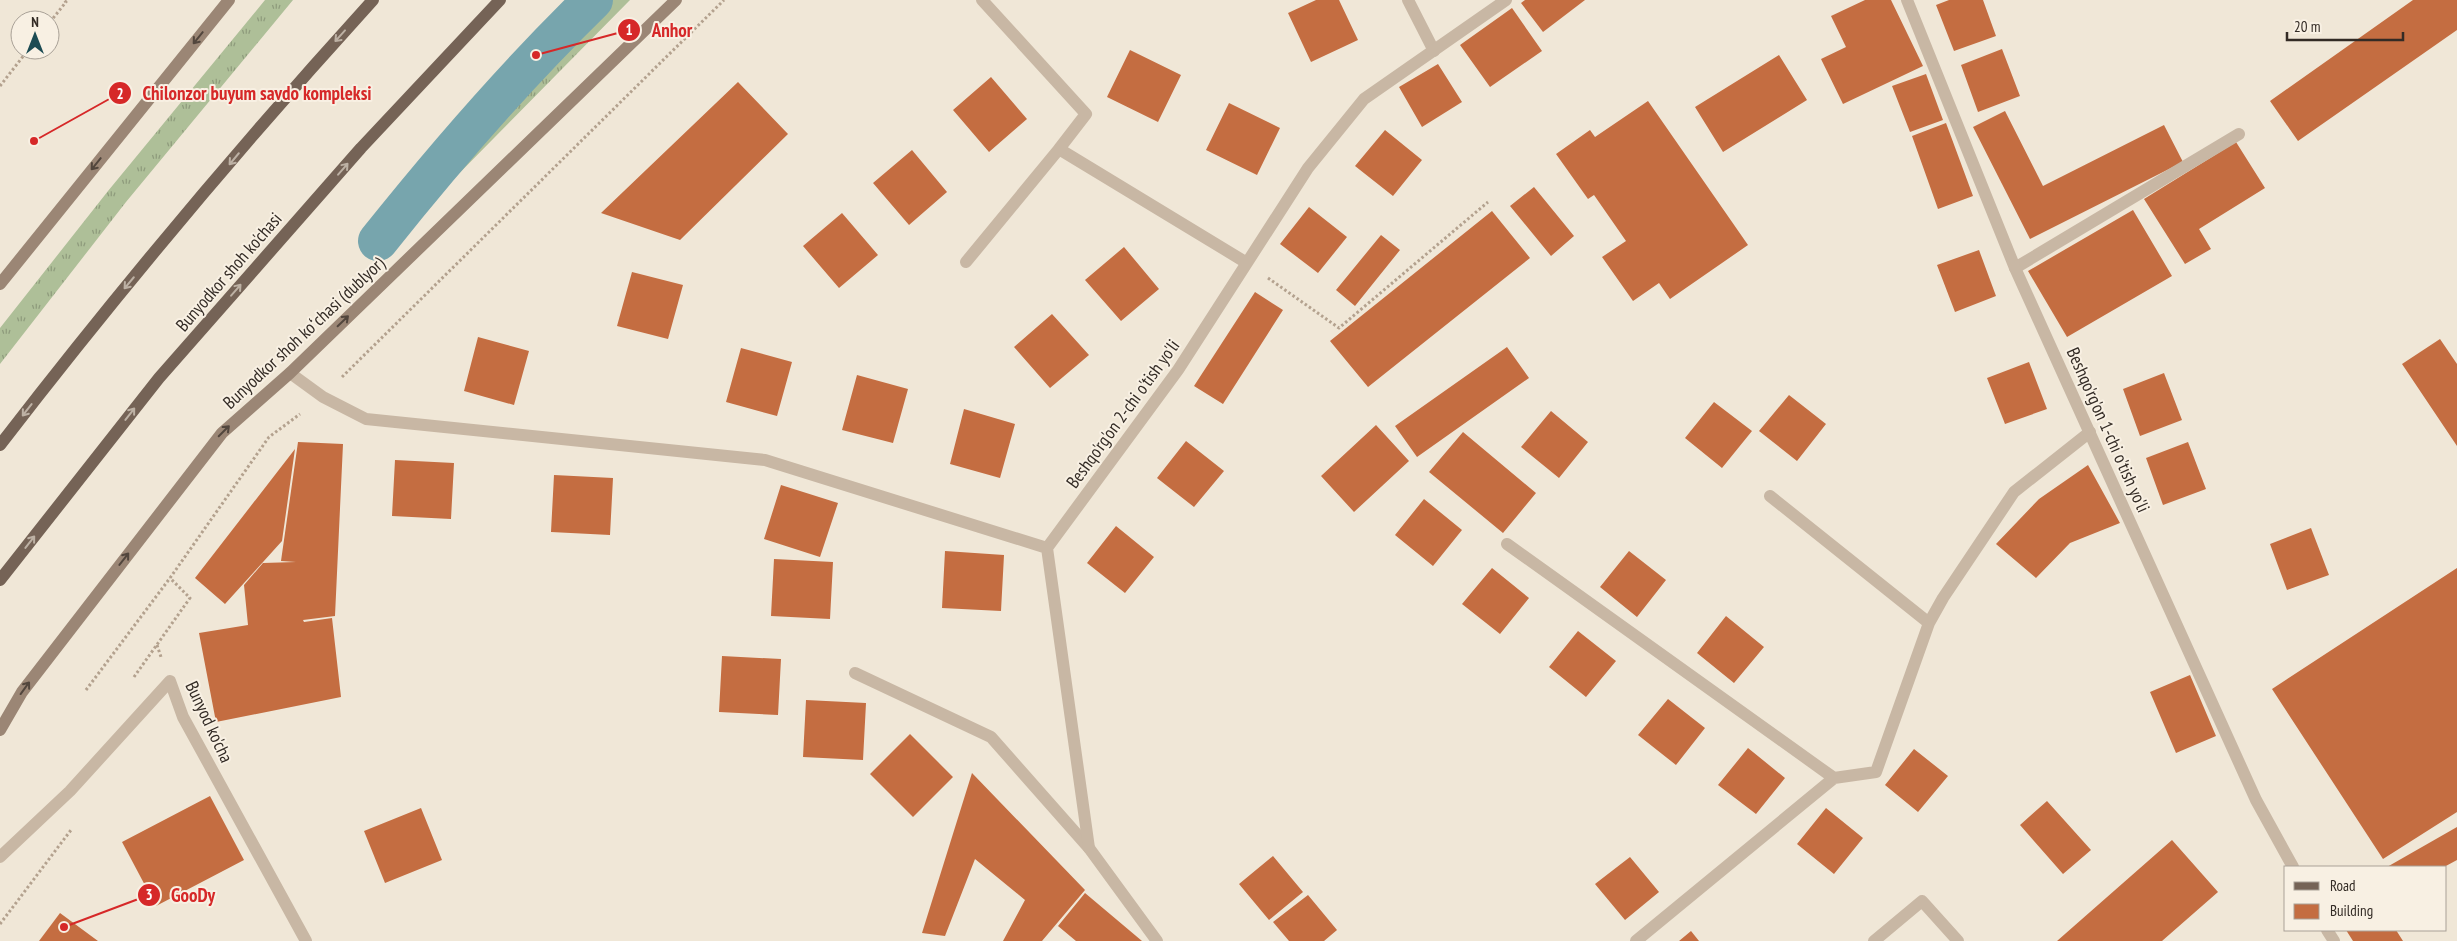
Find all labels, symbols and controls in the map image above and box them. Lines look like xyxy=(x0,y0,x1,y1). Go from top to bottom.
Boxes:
north arrow xyxy=(10,10,60,60)
scale bar xyxy=(2287,10,2403,42)
text: N xyxy=(31,13,39,31)
callout: Anhor xyxy=(617,13,703,47)
text: 20 m xyxy=(2294,17,2320,36)
text: Anhor xyxy=(651,18,693,42)
text: 1 xyxy=(625,20,633,39)
one-way arrow xyxy=(334,30,346,43)
one-way arrow xyxy=(193,31,204,44)
callout: Chilonzor buyum savdo kompleksi xyxy=(108,76,382,110)
text: Chilonzor buyum savdo kompleksi xyxy=(142,81,372,105)
text: 2 xyxy=(116,84,124,103)
one-way arrow xyxy=(228,152,239,165)
one-way arrow xyxy=(91,158,102,171)
one-way arrow xyxy=(338,162,349,175)
street label: Bunyodkor shoh ko'chasi xyxy=(171,207,287,336)
street label: Bunyodkor shoh koʻchasi (dublyor) xyxy=(218,251,390,414)
one-way arrow xyxy=(123,276,134,289)
one-way arrow xyxy=(230,284,242,297)
one-way arrow xyxy=(337,315,350,327)
street label: Beshqo'rg'on 2-chi o'tish yo'li xyxy=(1061,335,1184,493)
street label: Beshqo'rg'on 1-chi o'tish yo'li xyxy=(2062,344,2155,516)
one-way arrow xyxy=(22,403,33,416)
one-way arrow xyxy=(125,408,136,421)
one-way arrow xyxy=(218,425,230,438)
one-way arrow xyxy=(25,535,35,549)
one-way arrow xyxy=(119,553,130,566)
street label: Bunyod ko'cha xyxy=(181,677,238,766)
one-way arrow xyxy=(20,681,30,695)
legend xyxy=(2284,866,2447,931)
text: Road xyxy=(2330,876,2356,895)
callout: GooDy xyxy=(136,878,225,912)
text: GooDy xyxy=(171,883,215,907)
text: 3 xyxy=(145,885,153,904)
text: Building xyxy=(2330,901,2373,920)

